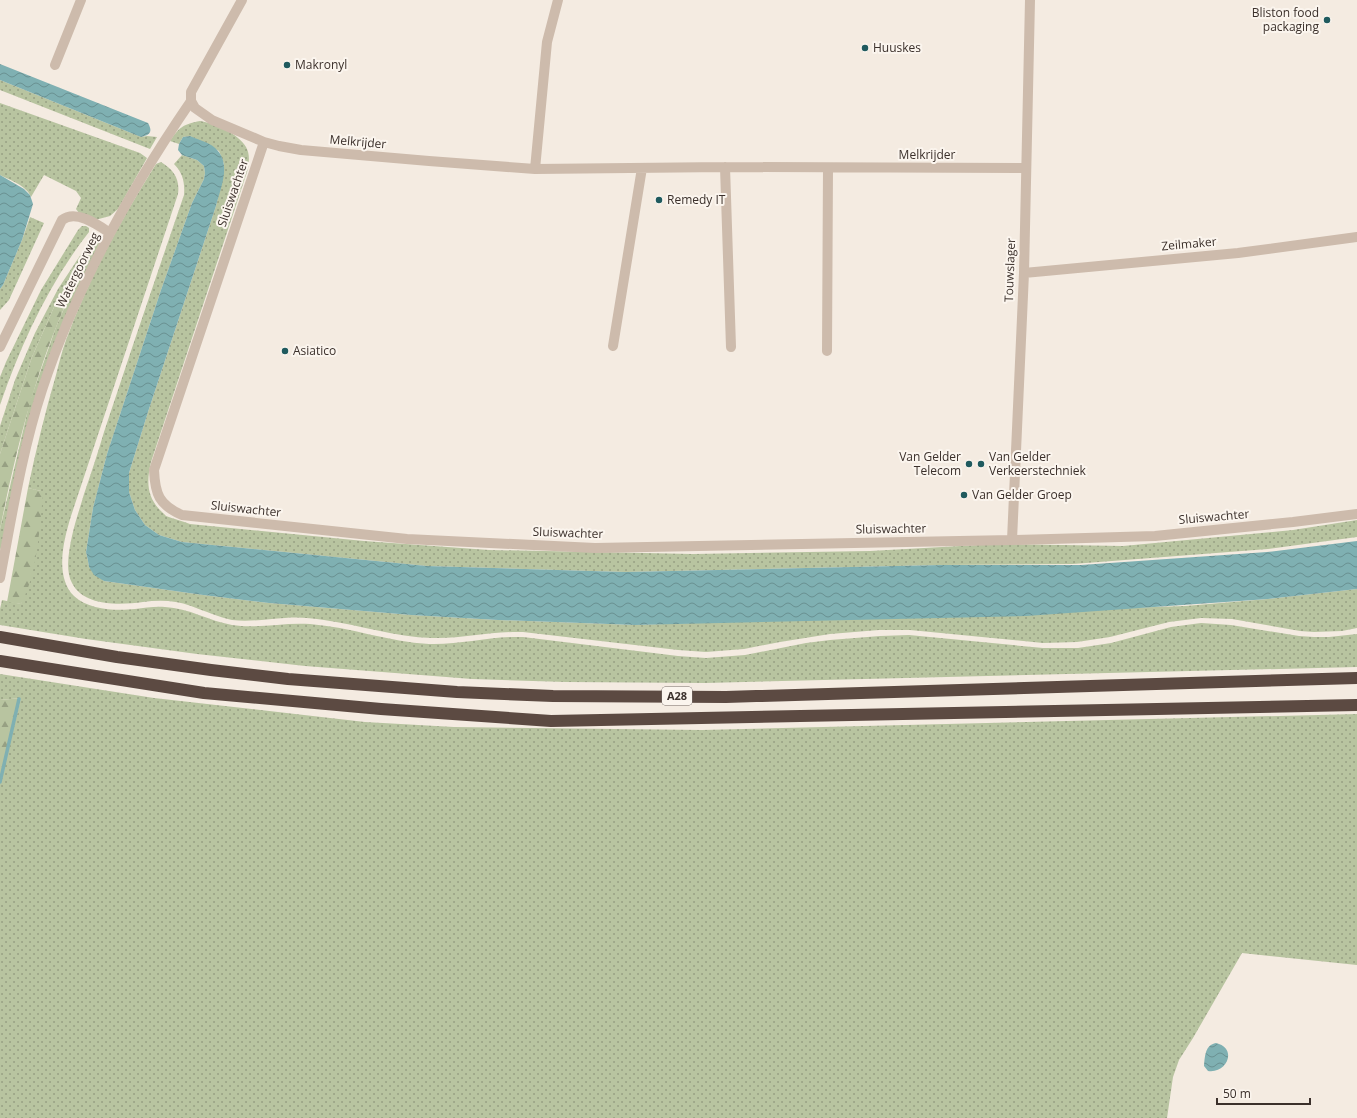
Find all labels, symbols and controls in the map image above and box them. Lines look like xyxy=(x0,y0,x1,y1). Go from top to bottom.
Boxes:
place label: Bliston food packaging xyxy=(1252,4,1319,35)
marker: Bliston food packaging xyxy=(1322,15,1332,25)
place label: Huuskes xyxy=(873,39,921,56)
marker: Huuskes xyxy=(860,43,870,53)
place label: Makronyl xyxy=(295,56,347,73)
marker: Makronyl xyxy=(282,60,292,70)
street label: Melkrijder xyxy=(329,131,387,152)
street label: Melkrijder xyxy=(899,146,956,163)
street label: Sluiswachter xyxy=(213,157,252,229)
place label: Remedy IT xyxy=(667,191,726,208)
marker: Remedy IT xyxy=(654,195,664,205)
street label: Watergoorweg xyxy=(52,229,103,310)
street label: Zeilmaker xyxy=(1161,233,1217,254)
street label: Touwslager xyxy=(1000,238,1019,302)
place label: Asiatico xyxy=(293,342,336,359)
marker: Asiatico xyxy=(280,346,290,356)
place label: Van Gelder Telecom xyxy=(899,448,961,479)
place label: Van Gelder Verkeerstechniek xyxy=(989,448,1086,479)
marker: Van Gelder Telecom xyxy=(964,459,974,469)
marker: Van Gelder Verkeerstechniek xyxy=(976,459,986,469)
place label: Van Gelder Groep xyxy=(972,486,1072,503)
marker: Van Gelder Groep xyxy=(959,490,969,500)
street label: Sluiswachter xyxy=(210,496,282,521)
street label: Sluiswachter xyxy=(1178,505,1250,528)
street label: Sluiswachter xyxy=(855,519,927,538)
street label: Sluiswachter xyxy=(532,523,604,542)
road number: A28 xyxy=(662,687,692,705)
scale bar xyxy=(1217,1080,1310,1106)
text: 50 m xyxy=(1223,1085,1251,1102)

